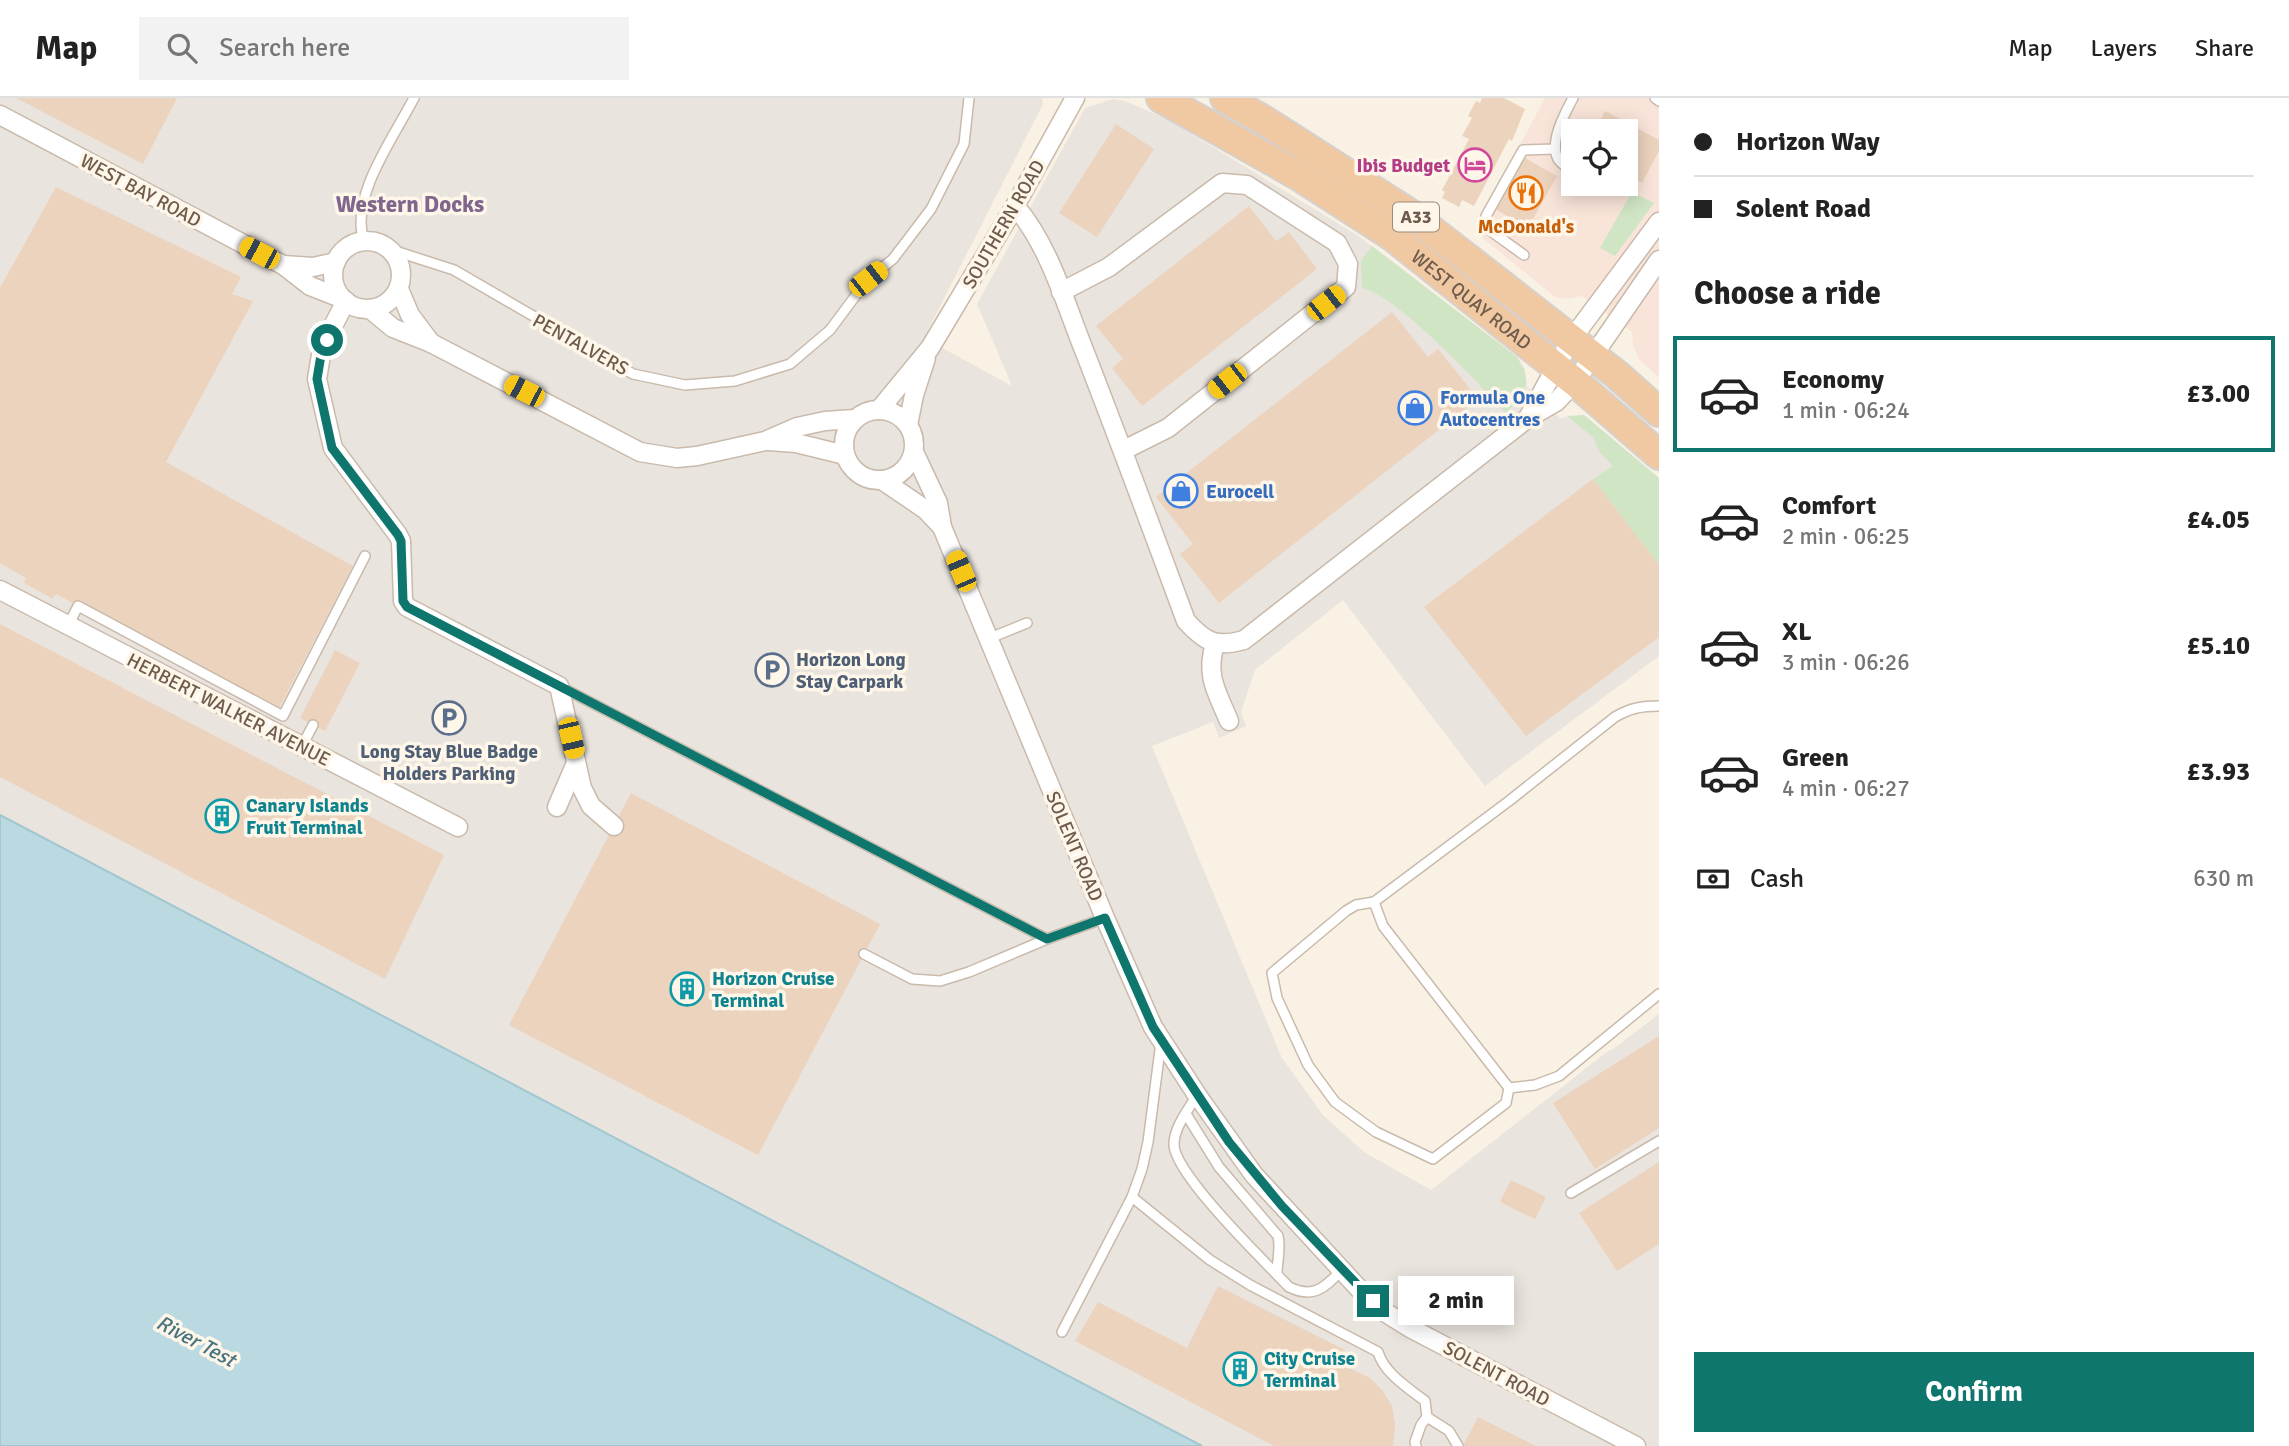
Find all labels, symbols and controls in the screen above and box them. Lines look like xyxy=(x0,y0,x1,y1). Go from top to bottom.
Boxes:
search box xyxy=(139,17,629,80)
text: Map xyxy=(35,28,97,69)
icon: search xyxy=(163,29,201,67)
text: Search here xyxy=(219,32,350,64)
text: Map xyxy=(2008,33,2053,63)
text: Layers xyxy=(2091,33,2157,63)
text: Share xyxy=(2195,33,2254,63)
map controls xyxy=(1561,119,1638,196)
button: locate xyxy=(1561,119,1638,196)
text: Horizon Way xyxy=(1736,126,1880,158)
hotel icon: Ibis Budget xyxy=(1456,146,1494,184)
street label: WEST BAY ROAD xyxy=(76,149,205,233)
place label: Ibis Budget xyxy=(1357,154,1450,178)
street label: SOUTHERN ROAD xyxy=(957,156,1050,293)
restaurant icon: McDonald's xyxy=(1507,174,1545,212)
district label: Western Docks xyxy=(336,190,484,219)
text: Solent Road xyxy=(1736,193,1871,225)
road number: A33 xyxy=(1393,202,1439,232)
place label: McDonald's xyxy=(1478,215,1574,239)
car xyxy=(236,234,283,272)
street label: WEST QUAY ROAD xyxy=(1406,245,1536,355)
car xyxy=(845,258,892,300)
text: Choose a ride xyxy=(1694,274,1881,313)
car xyxy=(1303,282,1350,324)
street label: PENTALVERS xyxy=(528,309,633,381)
route start xyxy=(311,324,343,356)
car xyxy=(1204,360,1251,402)
icon: car xyxy=(1698,363,1761,426)
text: Economy xyxy=(1782,364,1884,396)
car xyxy=(501,372,548,410)
text: £3.00 xyxy=(2186,378,2250,410)
place label: Formula One Autocentres xyxy=(1440,386,1545,432)
shop icon: Formula One Autocentres xyxy=(1396,389,1434,427)
text: 1 min · 06:24 xyxy=(1782,396,1910,425)
shop icon: Eurocell xyxy=(1162,472,1200,510)
place label: Eurocell xyxy=(1206,480,1274,504)
icon: car xyxy=(1698,489,1761,552)
text: Comfort xyxy=(1782,490,1876,522)
text: £4.05 xyxy=(2186,504,2250,536)
text: 2 min · 06:25 xyxy=(1782,522,1910,551)
car xyxy=(944,548,979,594)
icon: car xyxy=(1698,615,1761,678)
text: XL xyxy=(1782,616,1812,648)
text: £5.10 xyxy=(2186,630,2250,662)
street label: HERBERT WALKER AVENUE xyxy=(123,648,334,772)
place label: Horizon Long Stay Carpark xyxy=(796,648,906,694)
text: 3 min · 06:26 xyxy=(1782,648,1910,677)
parking icon: Horizon Long Stay Carpark xyxy=(753,651,791,689)
parking icon: Long Stay Blue Badge Holders Parking xyxy=(430,699,468,737)
car xyxy=(557,715,586,761)
place label: Long Stay Blue Badge Holders Parking xyxy=(360,740,538,786)
icon: car xyxy=(1698,741,1761,804)
text: Green xyxy=(1782,742,1849,774)
text: £3.93 xyxy=(2186,756,2250,788)
text: 4 min · 06:27 xyxy=(1782,774,1910,803)
street label: SOLENT ROAD xyxy=(1040,788,1108,905)
place label: Canary Islands Fruit Terminal xyxy=(246,794,368,840)
building icon: Canary Islands Fruit Terminal xyxy=(203,797,241,835)
icon: cash xyxy=(1694,860,1732,898)
text: Cash xyxy=(1750,863,1804,895)
text: 630 m xyxy=(2193,864,2254,893)
place label: Horizon Cruise Terminal xyxy=(712,967,835,1013)
building icon: Horizon Cruise Terminal xyxy=(668,970,706,1008)
callout: 2 min xyxy=(1398,1276,1513,1326)
route end xyxy=(1357,1285,1389,1317)
text: 2 min xyxy=(1428,1286,1484,1315)
water label: River Test xyxy=(152,1309,242,1374)
street label: SOLENT ROAD xyxy=(1439,1336,1554,1412)
place label: City Cruise Terminal xyxy=(1264,1347,1355,1393)
building icon: City Cruise Terminal xyxy=(1221,1350,1259,1388)
button: Confirm xyxy=(1694,1352,2254,1432)

